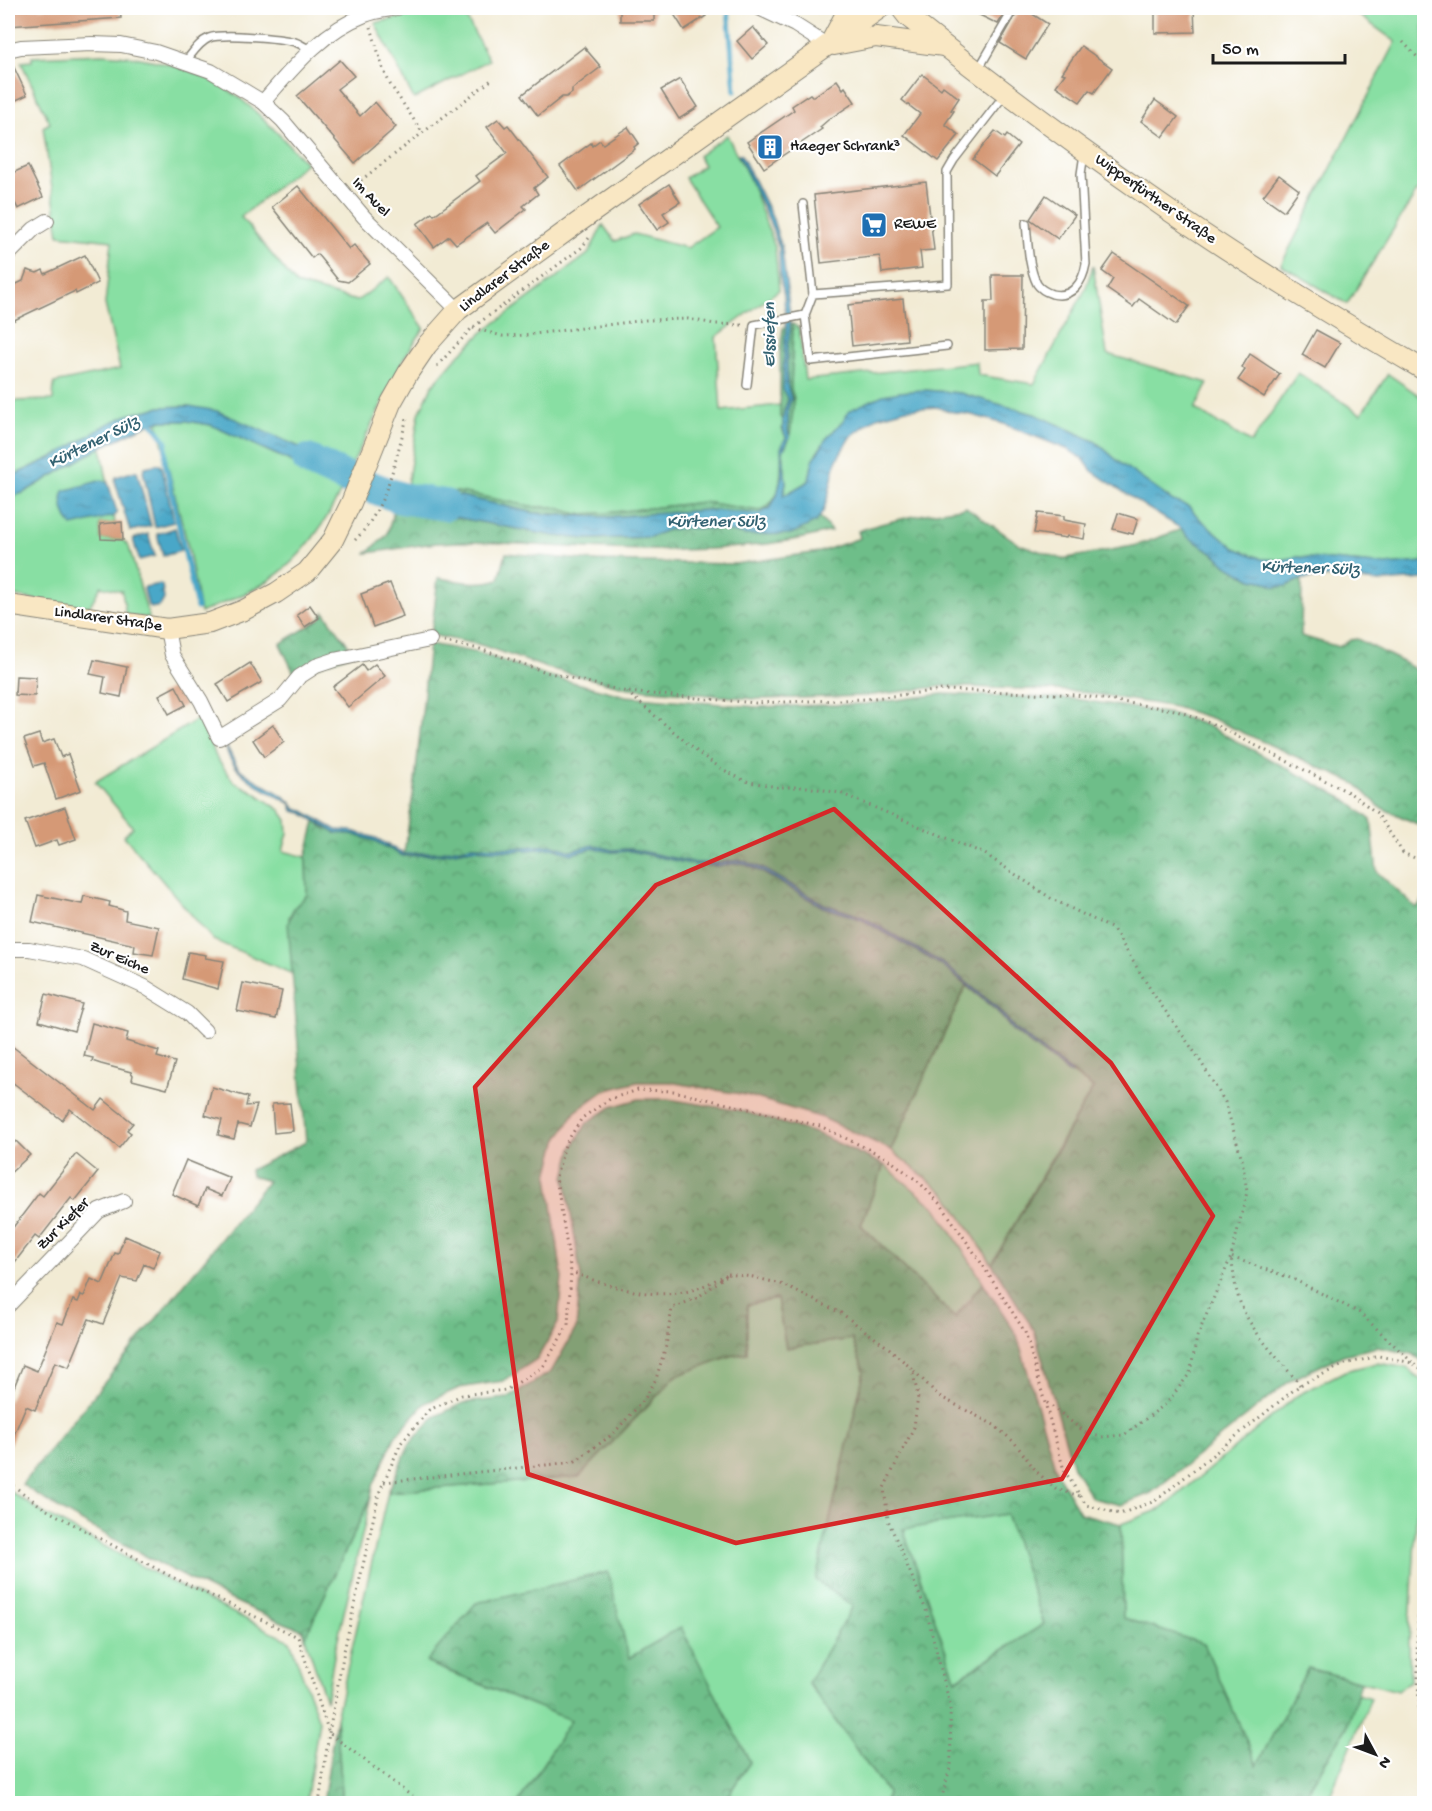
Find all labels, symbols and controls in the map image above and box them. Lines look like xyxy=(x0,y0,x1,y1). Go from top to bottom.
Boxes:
scale bar xyxy=(1213,27,1345,65)
text: 50 m xyxy=(1222,40,1259,61)
building icon: Haeger Schrank³ xyxy=(755,132,785,162)
place label: Haeger Schrank³ xyxy=(790,138,900,157)
street label: Wipperfürther Straße xyxy=(1091,151,1220,250)
street label: Im Auel xyxy=(347,174,393,222)
supermarket icon: REWE xyxy=(859,210,889,240)
place label: REWE xyxy=(894,216,937,235)
street label: Lindlarer Straße xyxy=(456,236,555,317)
water label: Elssiefen xyxy=(760,302,781,367)
water label: Kürtener Sülz xyxy=(45,411,144,474)
water label: Kürtener Sülz xyxy=(667,512,766,533)
water label: Kürtener Sülz xyxy=(1260,557,1361,581)
street label: Lindlarer Straße xyxy=(53,603,164,637)
street label: Zur Eiche xyxy=(86,938,152,980)
street label: Zur Kiefer xyxy=(34,1194,95,1255)
north arrow xyxy=(1345,1724,1405,1784)
text: N xyxy=(1373,1751,1394,1772)

